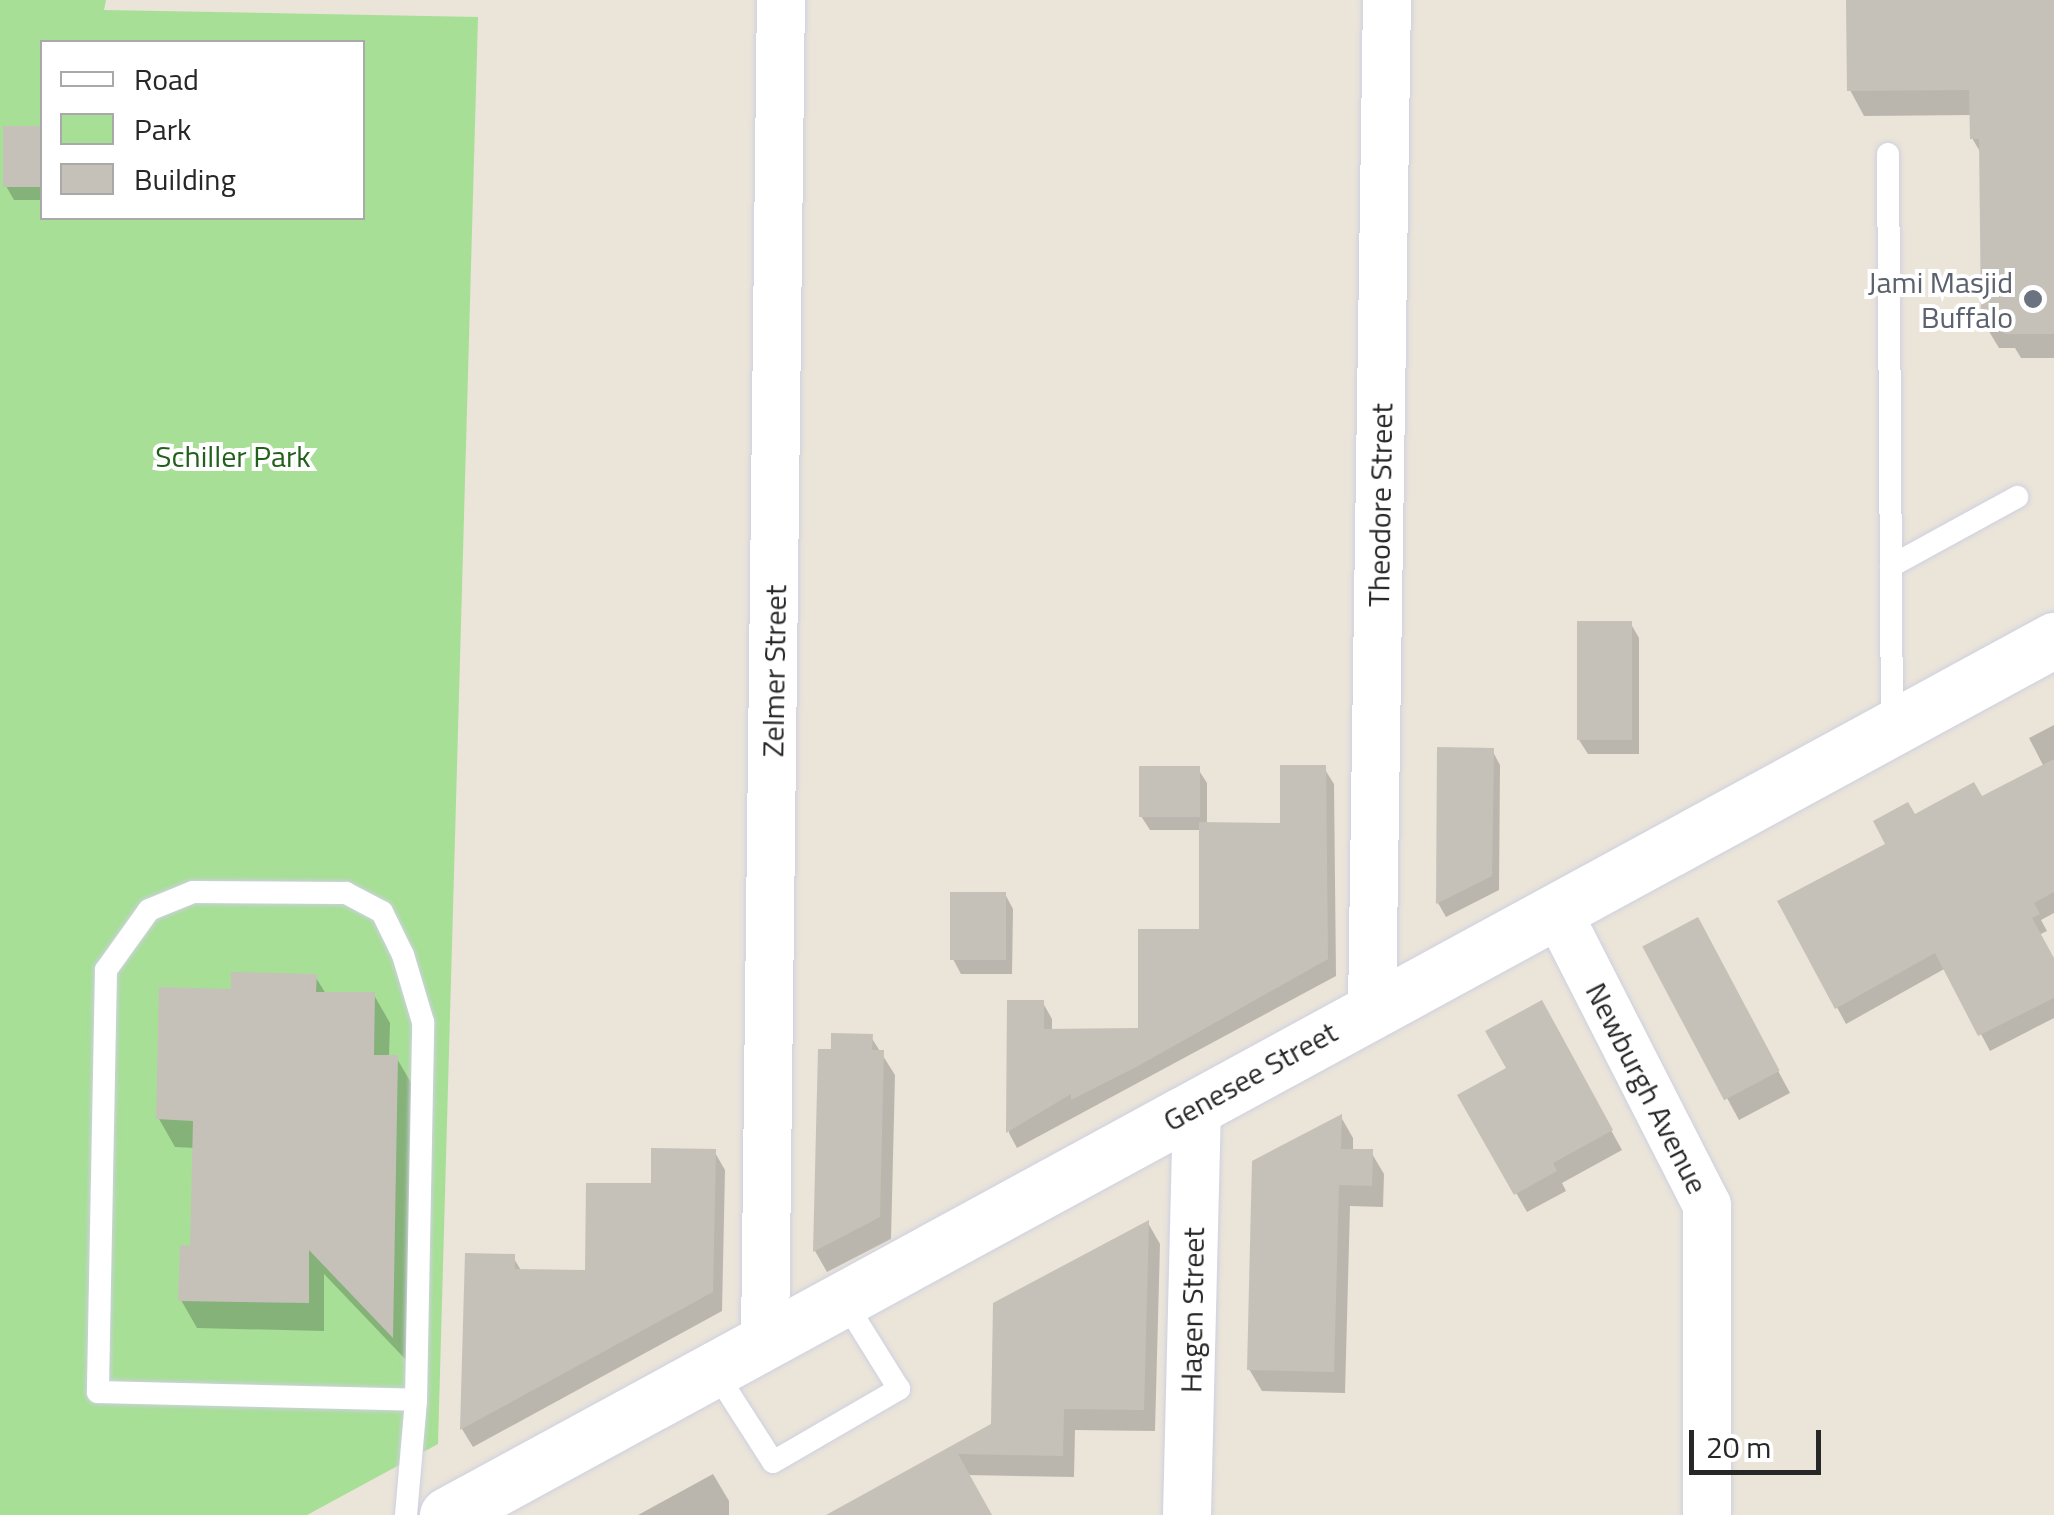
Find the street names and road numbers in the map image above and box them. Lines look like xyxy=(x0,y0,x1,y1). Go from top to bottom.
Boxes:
street label: Theodore Street xyxy=(1360,403,1400,607)
street label: Zelmer Street xyxy=(754,584,794,758)
street label: Newburgh Avenue xyxy=(1578,977,1716,1199)
street label: Genesee Street xyxy=(1157,1013,1343,1139)
street label: Hagen Street xyxy=(1173,1227,1211,1393)

